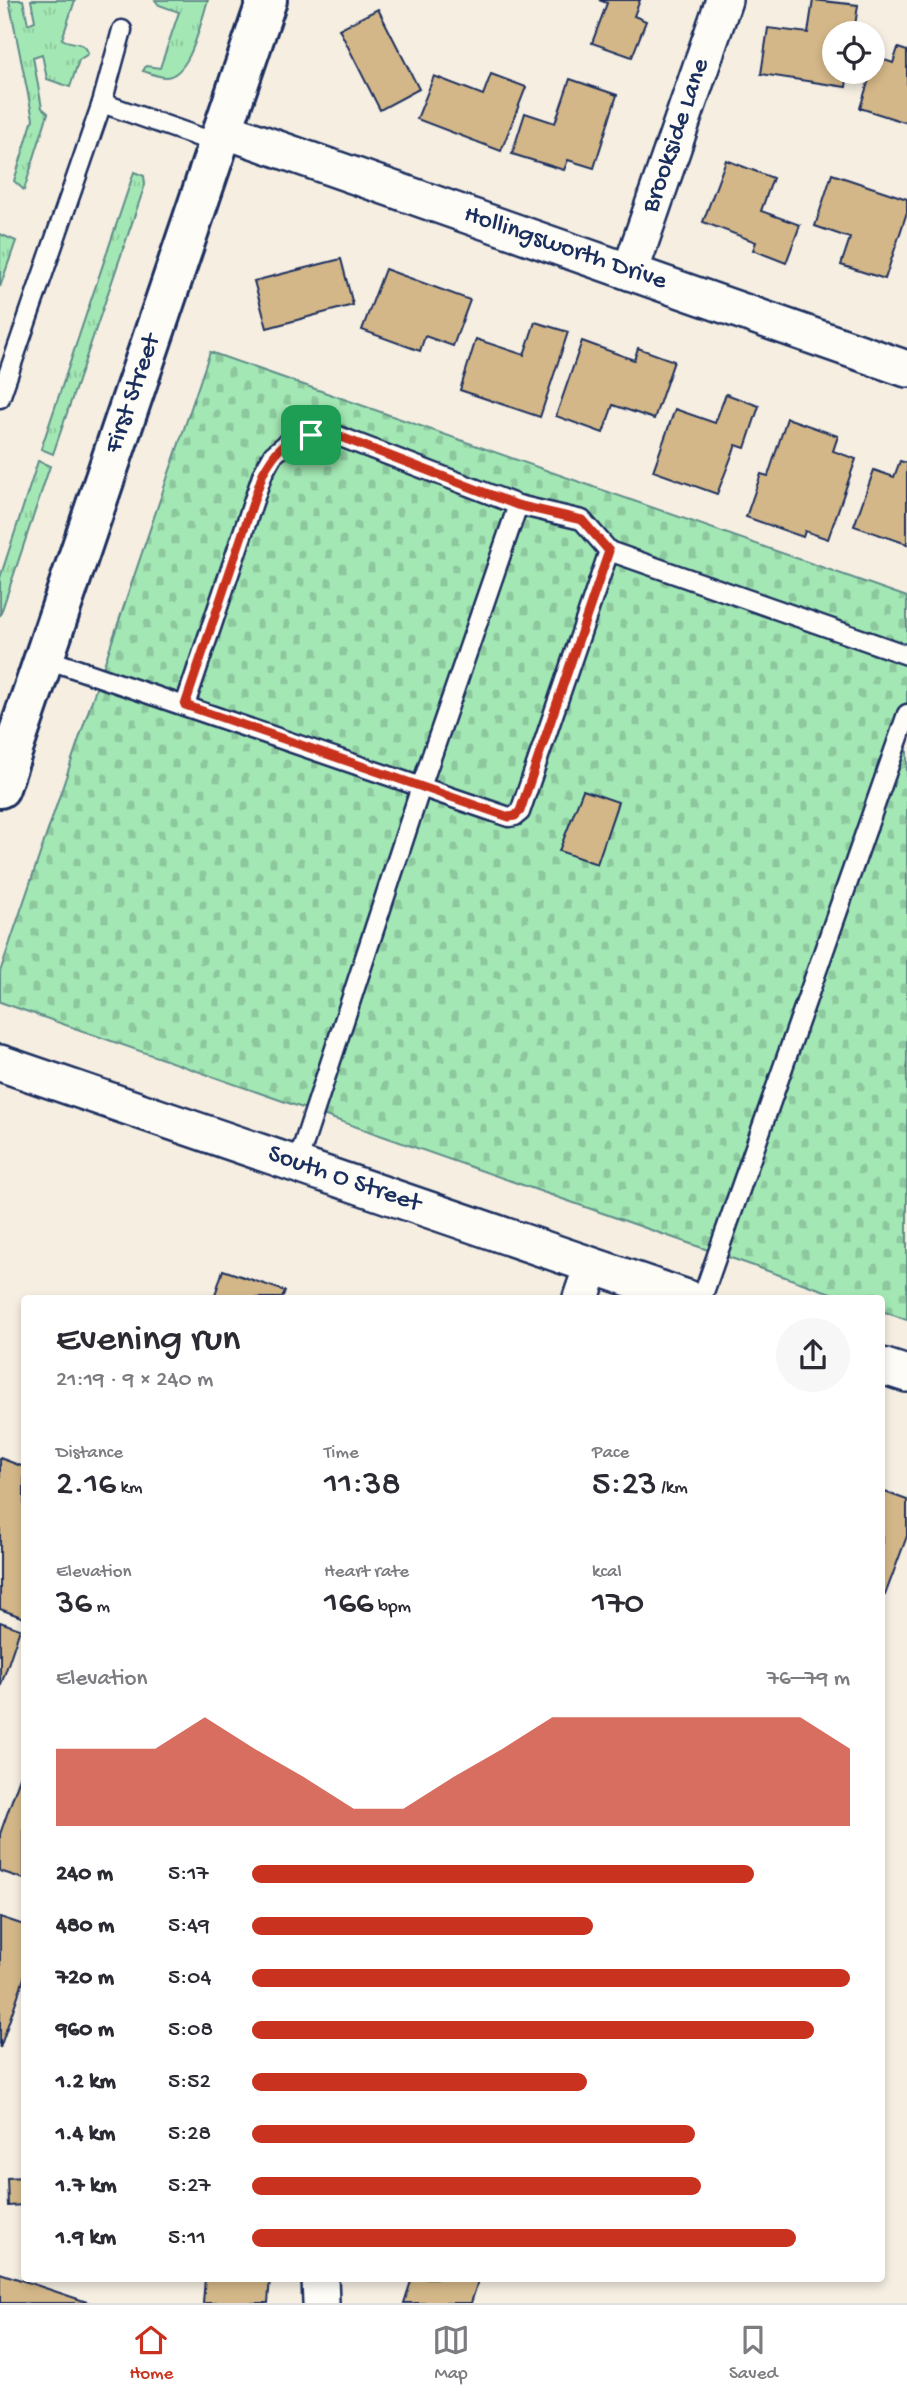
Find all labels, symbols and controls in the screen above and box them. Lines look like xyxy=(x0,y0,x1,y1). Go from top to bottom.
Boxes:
map controls xyxy=(822,21,885,84)
button: locate xyxy=(822,21,885,84)
street label: Brookside Lane xyxy=(636,54,718,218)
street label: Hollingsworth Drive xyxy=(460,200,671,298)
street label: First Street xyxy=(99,328,170,459)
pin xyxy=(281,405,341,465)
icon: arrive xyxy=(292,416,330,454)
street label: South O Street xyxy=(263,1139,427,1221)
button: share xyxy=(776,1318,850,1392)
text: Evening run xyxy=(56,1319,240,1363)
text: 21:19 · 9 × 240 m xyxy=(56,1367,213,1394)
text: Distance xyxy=(56,1442,123,1465)
text: Time xyxy=(324,1442,359,1465)
text: Pace xyxy=(592,1442,629,1465)
text: 2.16 xyxy=(56,1465,116,1506)
text: 11:38 xyxy=(324,1465,401,1506)
text: 5:23 xyxy=(592,1465,657,1506)
text: km xyxy=(116,1477,143,1500)
text: /km xyxy=(657,1477,688,1500)
text: Elevation xyxy=(56,1561,132,1584)
text: Heart rate xyxy=(324,1561,409,1584)
text: kcal xyxy=(592,1561,622,1584)
text: 36 xyxy=(56,1584,92,1625)
text: 166 xyxy=(324,1584,374,1625)
text: 170 xyxy=(592,1584,644,1625)
text: m xyxy=(92,1596,110,1619)
text: bpm xyxy=(374,1596,411,1619)
text: Elevation xyxy=(56,1666,147,1693)
text: 76–79 m xyxy=(767,1666,850,1693)
text: 240 m xyxy=(56,1861,113,1888)
text: 5:17 xyxy=(168,1861,209,1888)
text: 480 m xyxy=(56,1913,114,1940)
text: 5:49 xyxy=(168,1913,210,1940)
text: 720 m xyxy=(56,1965,114,1992)
text: 5:04 xyxy=(168,1965,211,1992)
text: 960 m xyxy=(56,2017,114,2044)
text: 5:08 xyxy=(168,2017,213,2044)
text: 1.2 km xyxy=(56,2069,116,2096)
text: 5:52 xyxy=(168,2069,211,2096)
text: 1.4 km xyxy=(56,2121,115,2148)
text: 5:28 xyxy=(168,2121,211,2148)
text: 1.7 km xyxy=(56,2173,117,2200)
text: 5:27 xyxy=(168,2173,211,2200)
text: 1.9 km xyxy=(56,2225,116,2252)
text: 5:11 xyxy=(168,2225,206,2252)
tab: Home xyxy=(129,2321,173,2386)
tab: Map xyxy=(432,2321,470,2386)
tab: Saved xyxy=(729,2321,778,2386)

